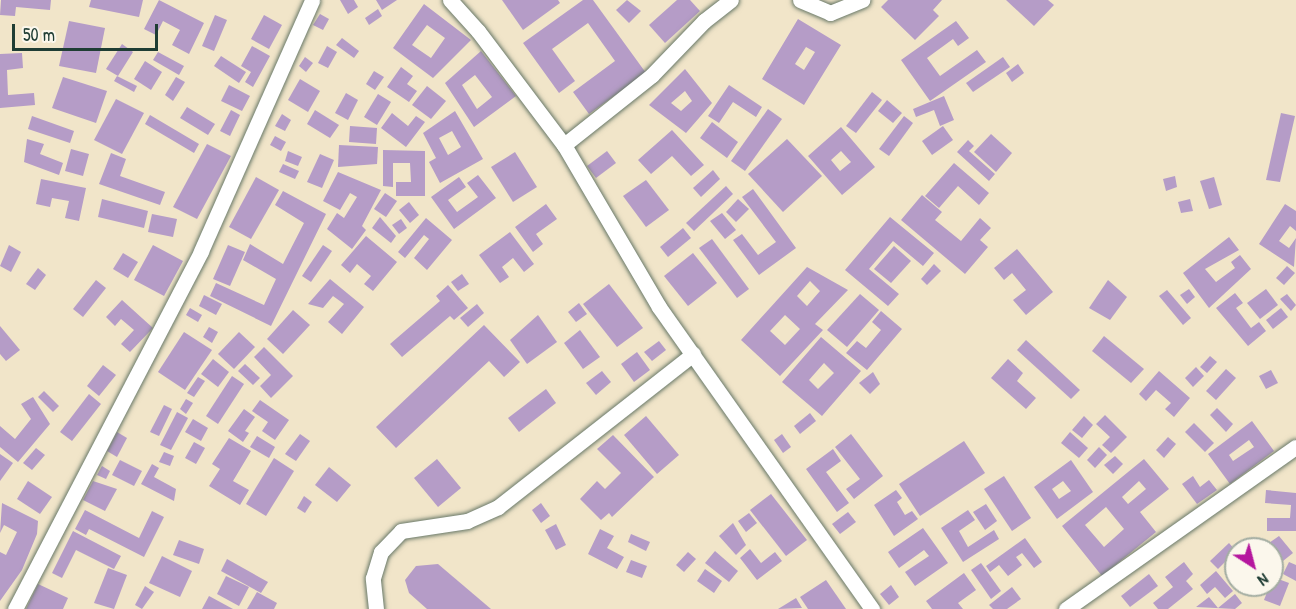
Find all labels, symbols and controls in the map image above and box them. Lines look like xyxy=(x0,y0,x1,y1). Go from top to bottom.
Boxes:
scale bar xyxy=(15,12,160,50)
text: 50 m xyxy=(23,22,55,47)
north arrow xyxy=(1224,537,1284,597)
text: N xyxy=(1254,569,1273,591)

